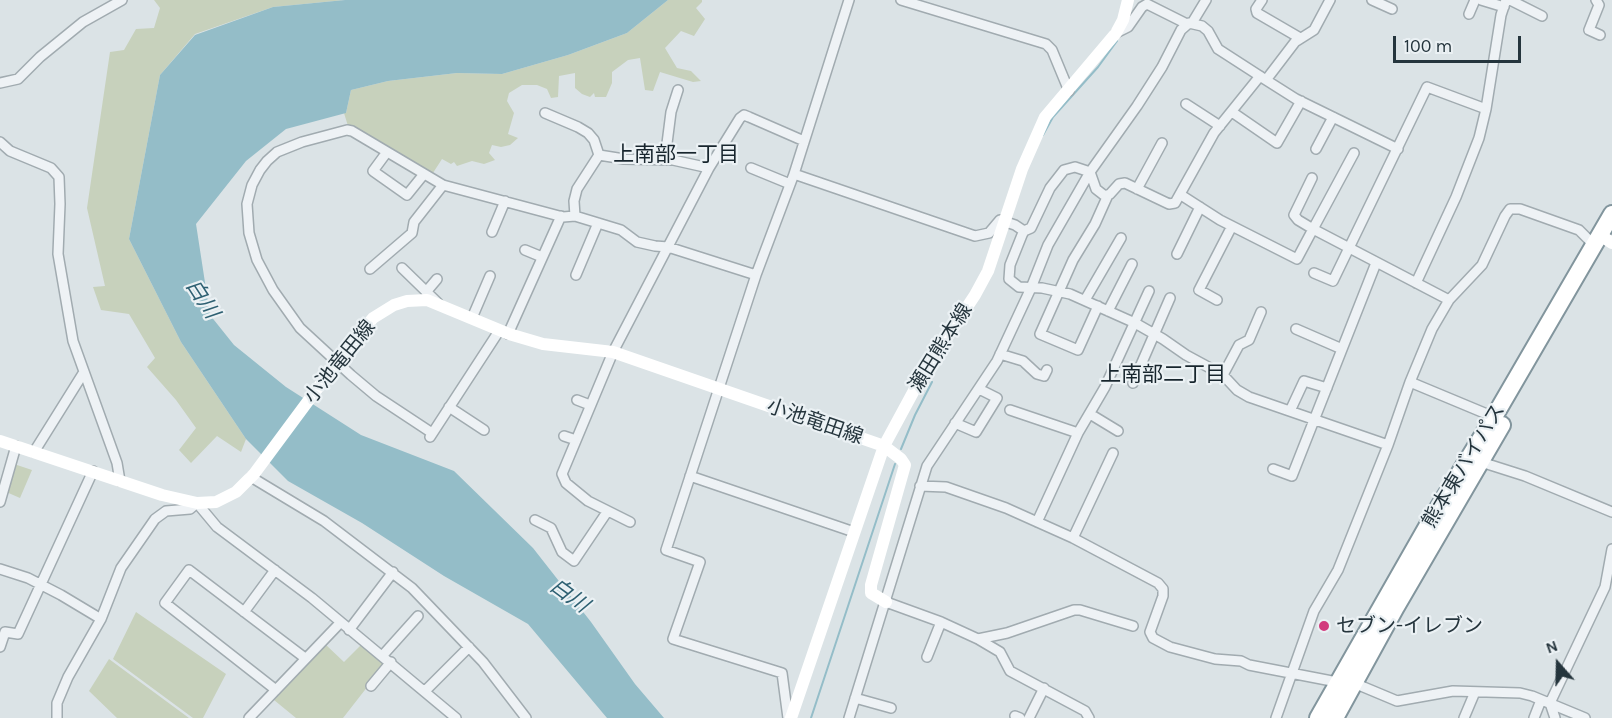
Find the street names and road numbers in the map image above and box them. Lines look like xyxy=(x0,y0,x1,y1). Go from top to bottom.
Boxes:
street label: 瀬田熊本線 xyxy=(904,299,978,397)
street label: 小池竜田線 xyxy=(299,316,381,408)
street label: 小池竜田線 xyxy=(764,394,866,450)
street label: 熊本東バイパス xyxy=(1418,400,1510,532)

